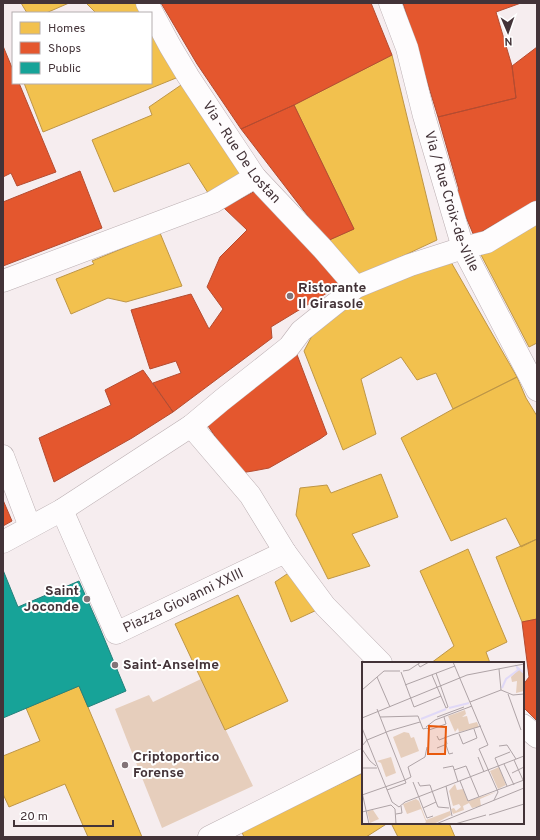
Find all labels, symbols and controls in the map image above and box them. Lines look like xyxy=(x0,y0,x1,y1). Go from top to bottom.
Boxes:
legend xyxy=(12,12,152,84)
north arrow xyxy=(488,12,528,52)
text: Homes xyxy=(48,21,85,37)
text: N xyxy=(504,34,513,48)
text: Shops xyxy=(48,41,81,57)
text: Public xyxy=(48,61,81,77)
street label: Via - Rue De Lostan xyxy=(199,98,284,207)
street label: Via / Rue Croix-de-Ville xyxy=(420,129,483,275)
place label: Ristorante Il Girasole xyxy=(298,280,367,313)
marker: Ristorante Il Girasole xyxy=(285,291,295,301)
street label: Piazza Giovanni XXIII xyxy=(120,565,246,637)
place label: Saint Joconde xyxy=(24,583,79,616)
marker: Saint Joconde xyxy=(82,594,92,604)
place label: Saint-Anselme xyxy=(123,657,219,674)
marker: Saint-Anselme xyxy=(110,660,120,670)
inset map xyxy=(362,662,524,824)
place label: Criptoportico Forense xyxy=(133,749,219,782)
marker: Criptoportico Forense xyxy=(120,760,130,770)
scale bar xyxy=(14,802,113,828)
text: 20 m xyxy=(20,809,48,825)

